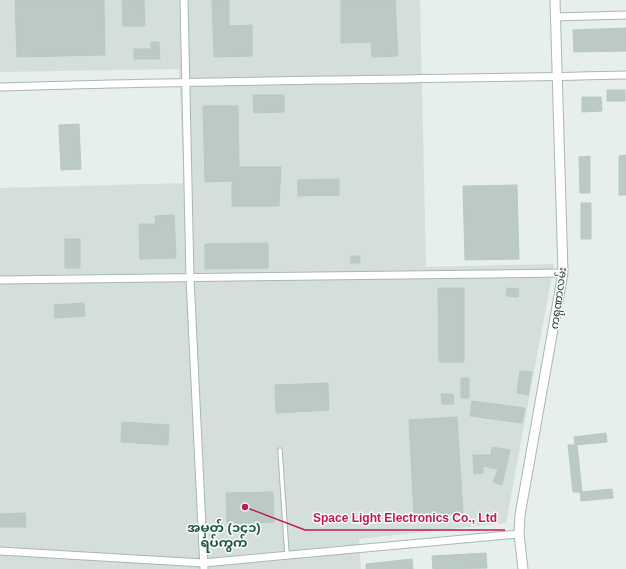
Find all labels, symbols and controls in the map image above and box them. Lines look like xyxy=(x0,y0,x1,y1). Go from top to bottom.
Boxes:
street label: ကရုဏာလမ်း xyxy=(547,266,571,330)
callout: Space Light Electronics Co., Ltd xyxy=(305,506,505,530)
text: Space Light Electronics Co., Ltd xyxy=(313,511,497,525)
district label: အမှတ် (၁၄၁) ရပ်ကွက် xyxy=(187,518,261,553)

